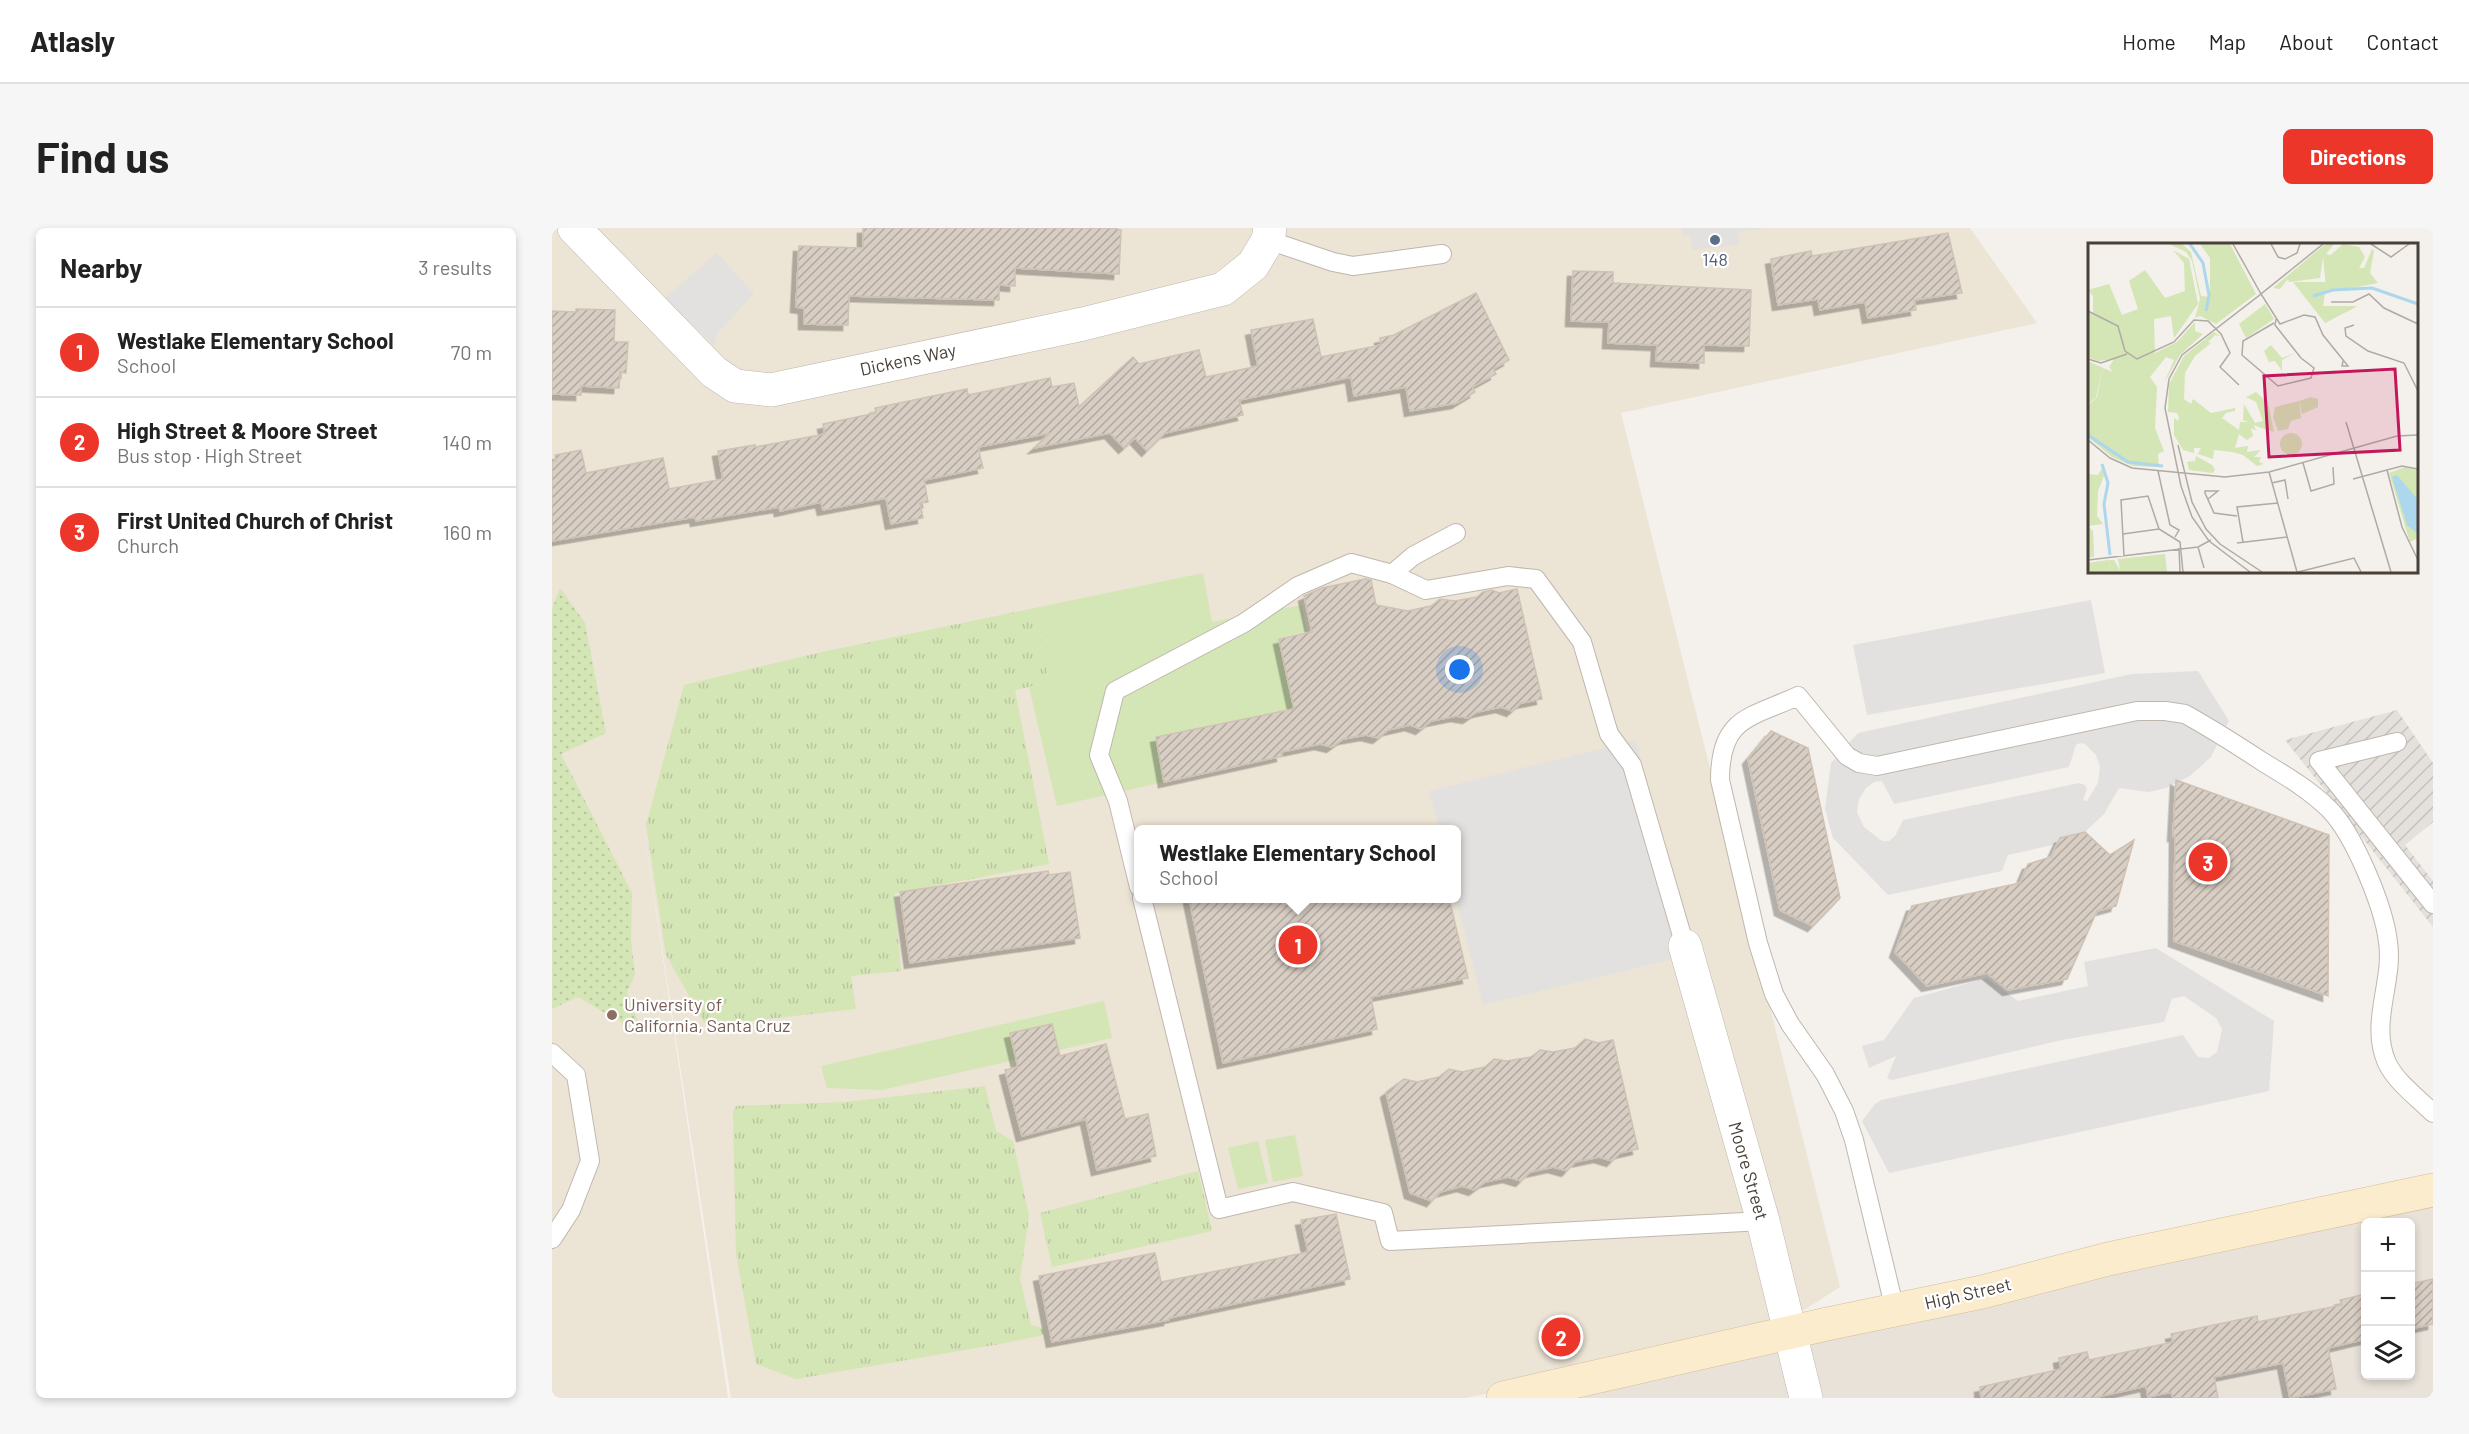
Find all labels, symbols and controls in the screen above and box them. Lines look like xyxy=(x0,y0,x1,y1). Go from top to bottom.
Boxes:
text: Atlasly xyxy=(30,24,115,58)
text: Home xyxy=(2122,29,2176,54)
text: Map xyxy=(2209,29,2246,54)
text: About xyxy=(2279,29,2334,54)
text: Contact xyxy=(2367,29,2439,54)
button: Directions xyxy=(2283,129,2433,184)
text: Find us xyxy=(36,131,169,181)
marker: 148 xyxy=(1708,233,1722,247)
inset map xyxy=(2088,243,2418,573)
place label: 148 xyxy=(1702,248,1728,270)
text: Nearby xyxy=(60,252,142,283)
text: 3 results xyxy=(418,255,492,279)
text: Westlake Elementary School xyxy=(117,327,394,353)
street label: Dickens Way xyxy=(858,338,958,380)
text: 1 xyxy=(76,340,83,364)
text: 70 m xyxy=(451,340,492,364)
text: School xyxy=(117,353,176,377)
text: High Street & Moore Street xyxy=(117,417,378,443)
text: 2 xyxy=(74,430,85,454)
text: 140 m xyxy=(442,430,492,454)
text: Bus stop · High Street xyxy=(117,443,303,467)
text: First United Church of Christ xyxy=(117,507,393,533)
text: 3 xyxy=(74,520,85,544)
text: 160 m xyxy=(443,520,492,544)
text: Church xyxy=(117,533,179,557)
your location xyxy=(1445,655,1474,684)
popup xyxy=(1134,825,1461,903)
text: Westlake Elementary School xyxy=(1159,839,1436,865)
pin: 3 xyxy=(2188,840,2228,884)
text: School xyxy=(1159,865,1218,889)
pin: 1 xyxy=(1278,922,1318,968)
place label: University of California, Santa Cruz xyxy=(624,993,790,1036)
marker: University of California, Santa Cruz xyxy=(605,1008,619,1022)
street label: Moore Street xyxy=(1724,1119,1773,1222)
map controls xyxy=(2361,1218,2415,1380)
button: + xyxy=(2361,1218,2415,1272)
street label: High Street xyxy=(1922,1272,2013,1314)
button: − xyxy=(2361,1272,2415,1326)
pin: 2 xyxy=(1542,1314,1580,1360)
button: layers xyxy=(2361,1326,2415,1380)

